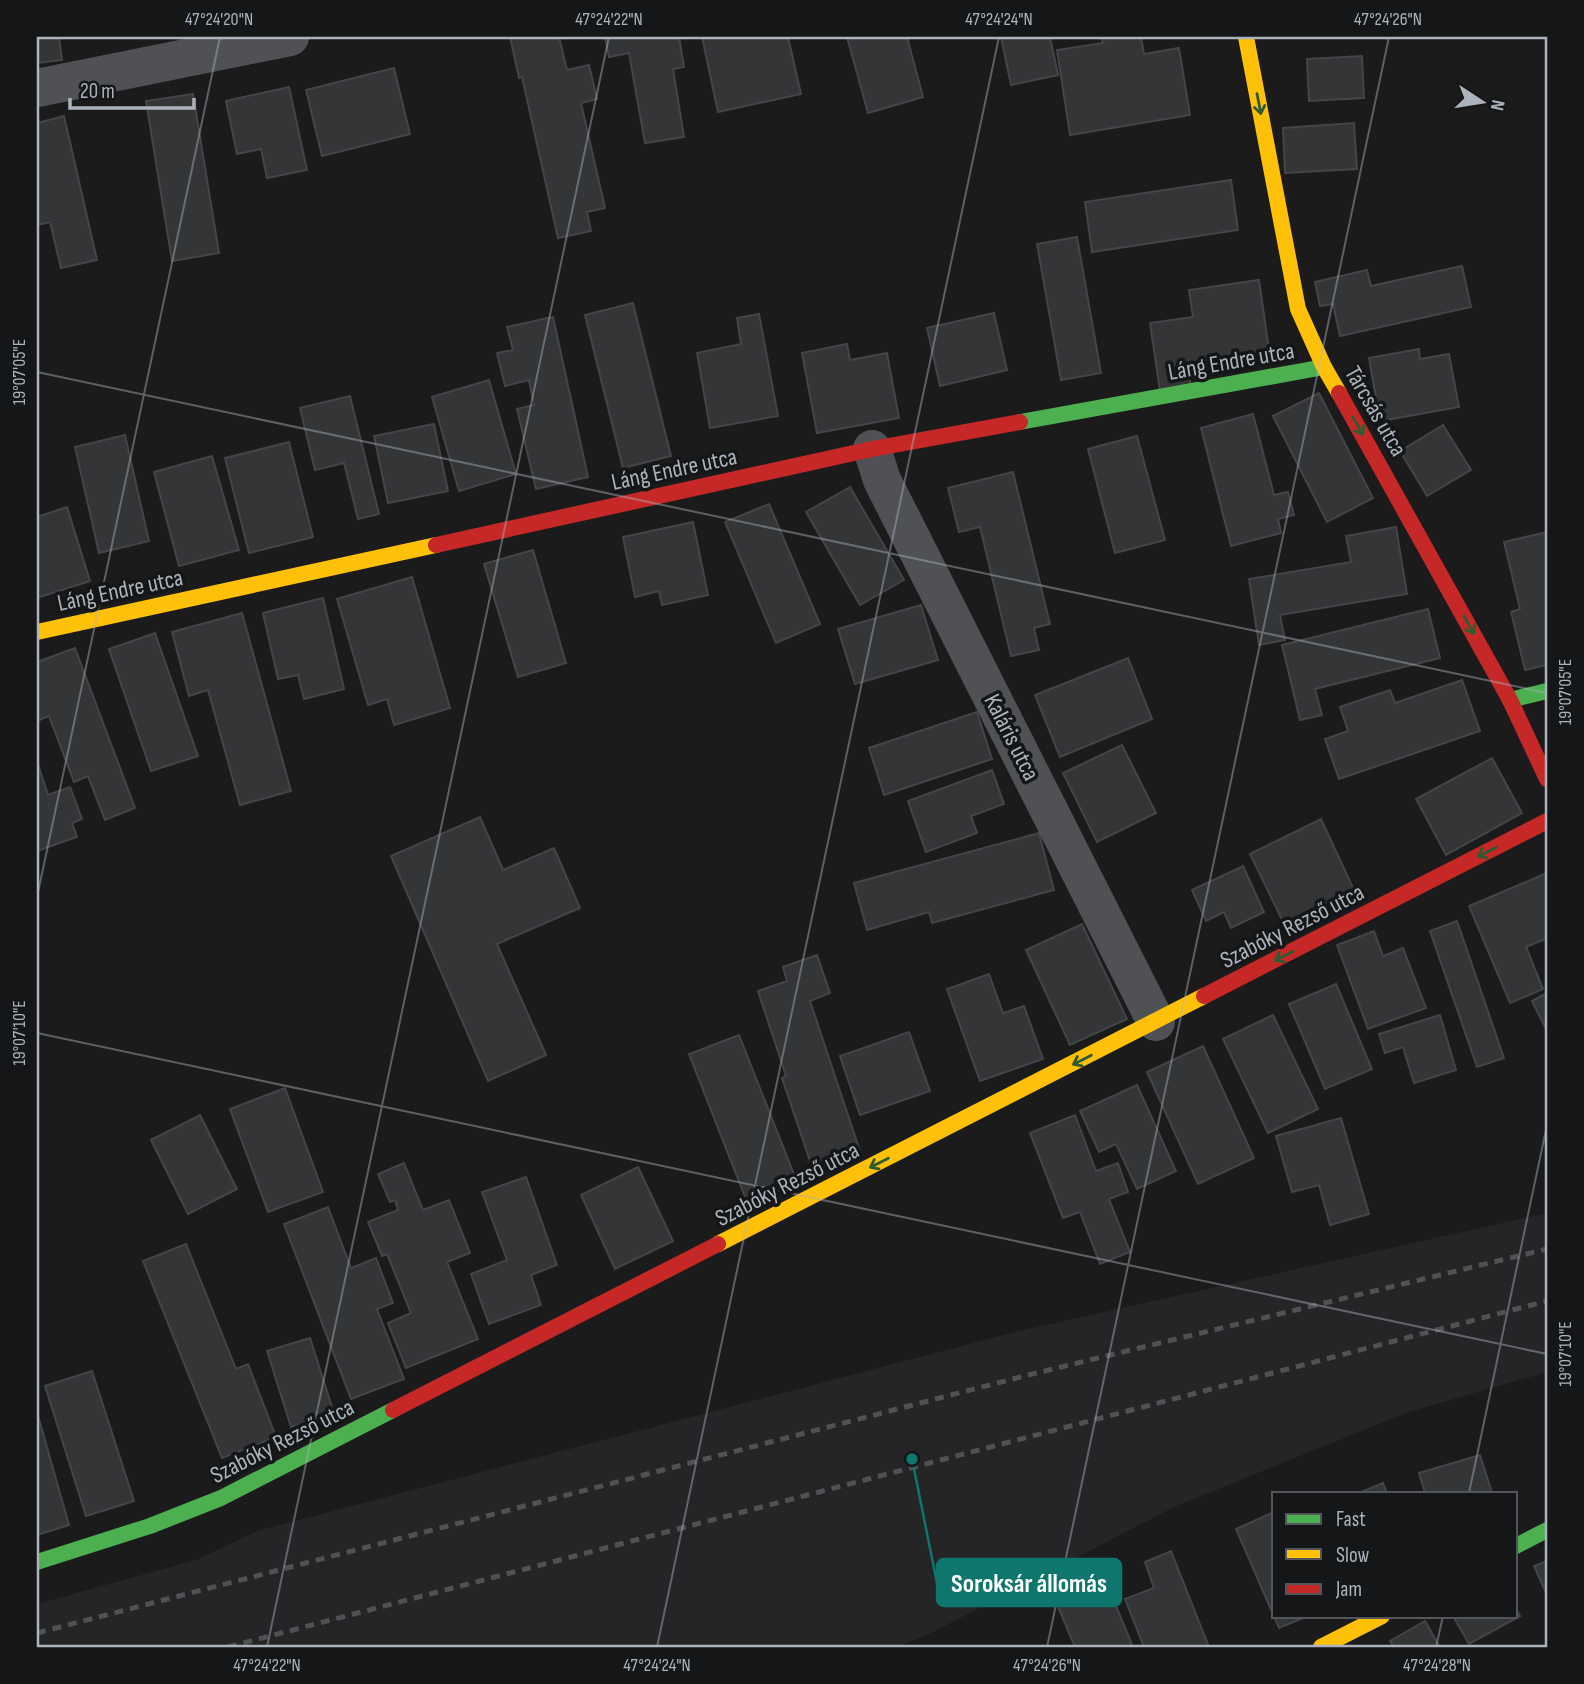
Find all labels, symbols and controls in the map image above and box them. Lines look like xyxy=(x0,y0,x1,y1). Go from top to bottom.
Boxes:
text: 47°24'20"N xyxy=(185,9,253,30)
text: 47°24'22"N xyxy=(575,9,643,30)
text: 47°24'24"N xyxy=(965,9,1033,30)
text: 47°24'26"N xyxy=(1354,9,1422,30)
scale bar xyxy=(70,66,194,110)
north arrow xyxy=(1448,66,1518,136)
text: 20 m xyxy=(80,79,115,104)
one-way arrow xyxy=(1253,92,1266,115)
text: N xyxy=(1485,98,1509,113)
street label: Láng Endre utca xyxy=(1166,336,1296,387)
text: 19°07'05"E xyxy=(9,339,30,405)
street label: Tárcsás utca xyxy=(1338,361,1413,462)
one-way arrow xyxy=(1351,416,1365,436)
street label: Láng Endre utca xyxy=(609,442,740,497)
street label: Láng Endre utca xyxy=(55,563,186,618)
one-way arrow xyxy=(1463,614,1476,635)
text: 19°07'05"E xyxy=(1555,659,1576,725)
street label: Kaláris utca xyxy=(977,689,1046,785)
one-way arrow xyxy=(1477,845,1497,859)
street label: Szabóky Rezső utca xyxy=(1216,878,1369,975)
one-way arrow xyxy=(1274,950,1295,964)
text: 19°07'10"E xyxy=(9,1000,30,1066)
one-way arrow xyxy=(1072,1053,1093,1067)
street label: Szabóky Rezső utca xyxy=(711,1136,864,1233)
one-way arrow xyxy=(869,1157,890,1170)
text: 19°07'10"E xyxy=(1555,1321,1576,1387)
street label: Szabóky Rezső utca xyxy=(206,1393,359,1490)
legend xyxy=(1272,1492,1518,1618)
text: Fast xyxy=(1336,1507,1366,1532)
text: Slow xyxy=(1336,1543,1370,1568)
callout: Soroksár állomás xyxy=(937,1559,1121,1606)
text: Soroksár állomás xyxy=(951,1569,1107,1600)
text: Jam xyxy=(1335,1577,1362,1602)
text: 47°24'22"N xyxy=(233,1655,301,1676)
text: 47°24'24"N xyxy=(623,1655,691,1676)
text: 47°24'26"N xyxy=(1013,1655,1081,1676)
text: 47°24'28"N xyxy=(1403,1655,1471,1676)

